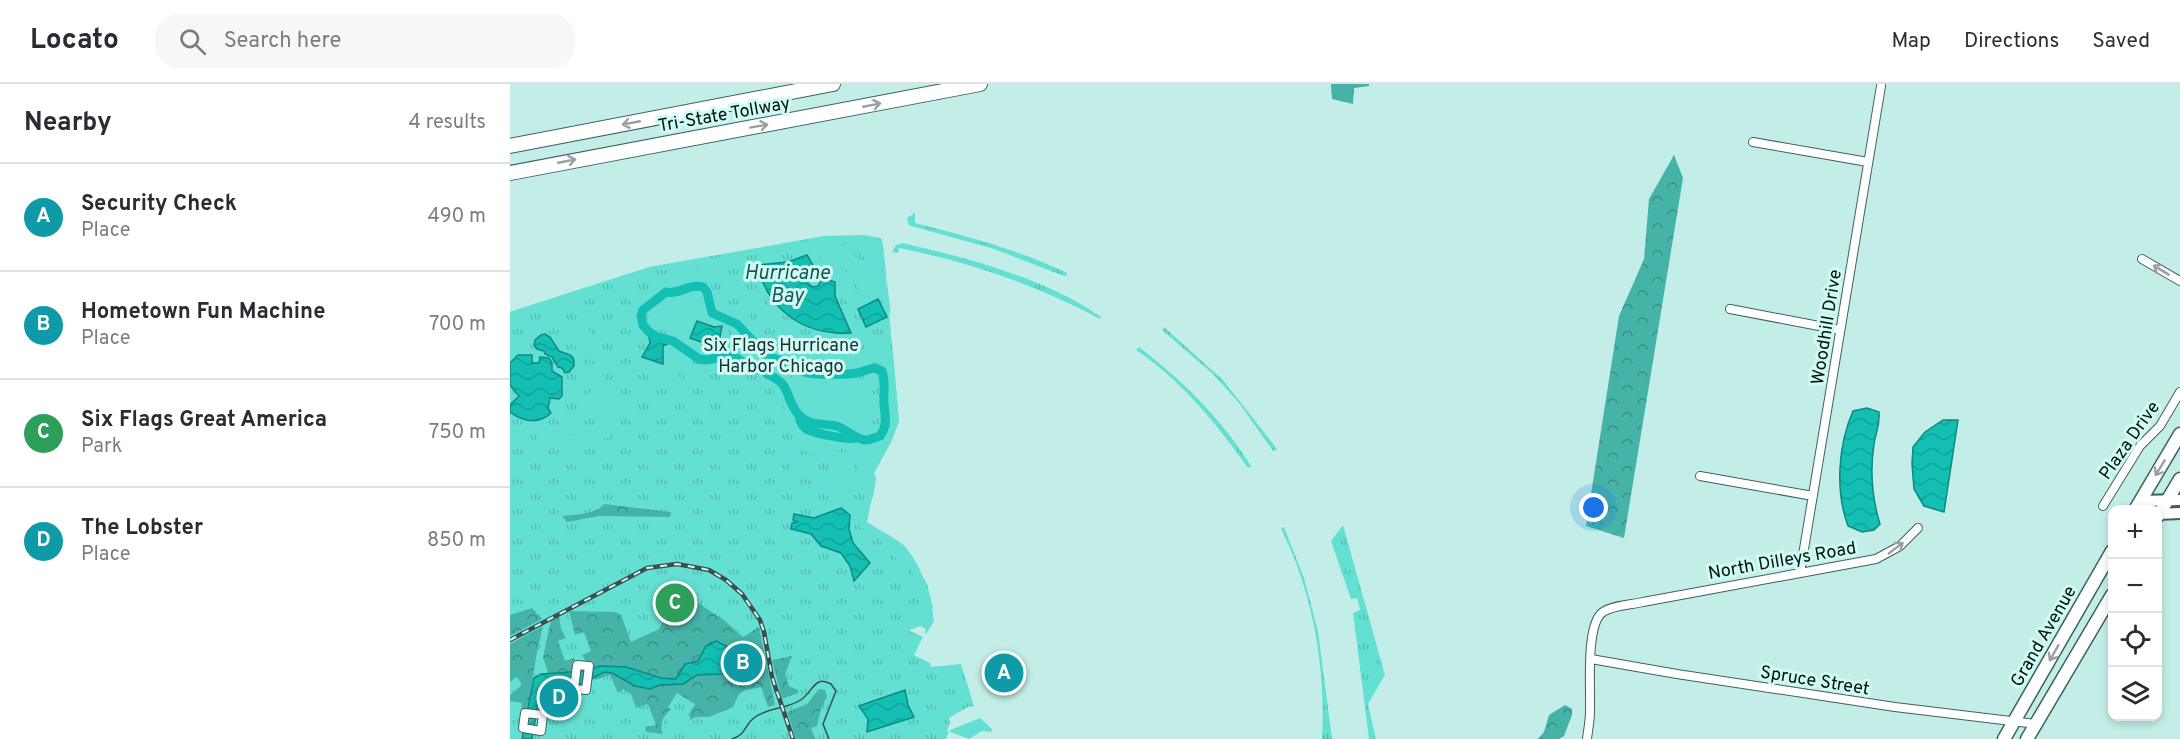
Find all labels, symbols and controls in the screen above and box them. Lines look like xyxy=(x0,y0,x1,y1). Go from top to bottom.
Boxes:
search box xyxy=(155,14,575,68)
text: Locato xyxy=(30,23,119,59)
icon: search xyxy=(176,25,209,58)
text: Search here xyxy=(224,28,341,55)
text: Map xyxy=(1891,28,1931,55)
text: Directions xyxy=(1964,28,2059,55)
text: Saved xyxy=(2092,28,2150,55)
street label: Tri-State Tollway xyxy=(656,93,792,138)
one-way arrow xyxy=(861,99,881,110)
text: Nearby xyxy=(24,107,112,140)
text: 4 results xyxy=(409,110,486,136)
one-way arrow xyxy=(622,118,641,129)
one-way arrow xyxy=(749,120,768,131)
one-way arrow xyxy=(557,155,577,166)
text: Security Check xyxy=(81,191,237,218)
text: A xyxy=(36,204,51,230)
text: 490 m xyxy=(428,204,486,230)
text: Place xyxy=(81,218,131,244)
water label: Hurricane Bay xyxy=(744,261,830,310)
one-way arrow xyxy=(2153,264,2170,276)
street label: Woodhill Drive xyxy=(1807,268,1848,387)
text: Hometown Fun Machine xyxy=(81,299,325,326)
text: B xyxy=(37,312,50,338)
text: 700 m xyxy=(429,312,486,338)
text: Place xyxy=(81,326,131,352)
park label: Six Flags Hurricane Harbor Chicago xyxy=(703,335,859,379)
street label: Plaza Drive xyxy=(2095,397,2166,485)
text: Six Flags Great America xyxy=(81,407,327,434)
text: C xyxy=(37,420,50,446)
text: 750 m xyxy=(429,420,486,446)
text: Park xyxy=(81,434,122,460)
one-way arrow xyxy=(2153,459,2165,476)
your location xyxy=(1579,493,1608,522)
map controls xyxy=(2108,505,2162,721)
button: + xyxy=(2108,505,2162,559)
text: The Lobster xyxy=(81,515,203,542)
text: D xyxy=(36,528,51,554)
text: 850 m xyxy=(427,528,486,554)
street label: North Dilleys Road xyxy=(1706,537,1858,586)
one-way arrow xyxy=(1888,541,1904,554)
text: Place xyxy=(81,542,131,568)
button: − xyxy=(2108,559,2162,613)
pin: C xyxy=(656,580,694,626)
street label: Grand Avenue xyxy=(2006,582,2082,691)
button: locate xyxy=(2108,613,2162,667)
pin: B xyxy=(724,640,762,686)
one-way arrow xyxy=(2047,644,2059,661)
pin: A xyxy=(984,650,1024,696)
street label: Spruce Street xyxy=(1758,661,1871,701)
button: layers xyxy=(2108,667,2162,721)
pin: D xyxy=(539,676,578,720)

